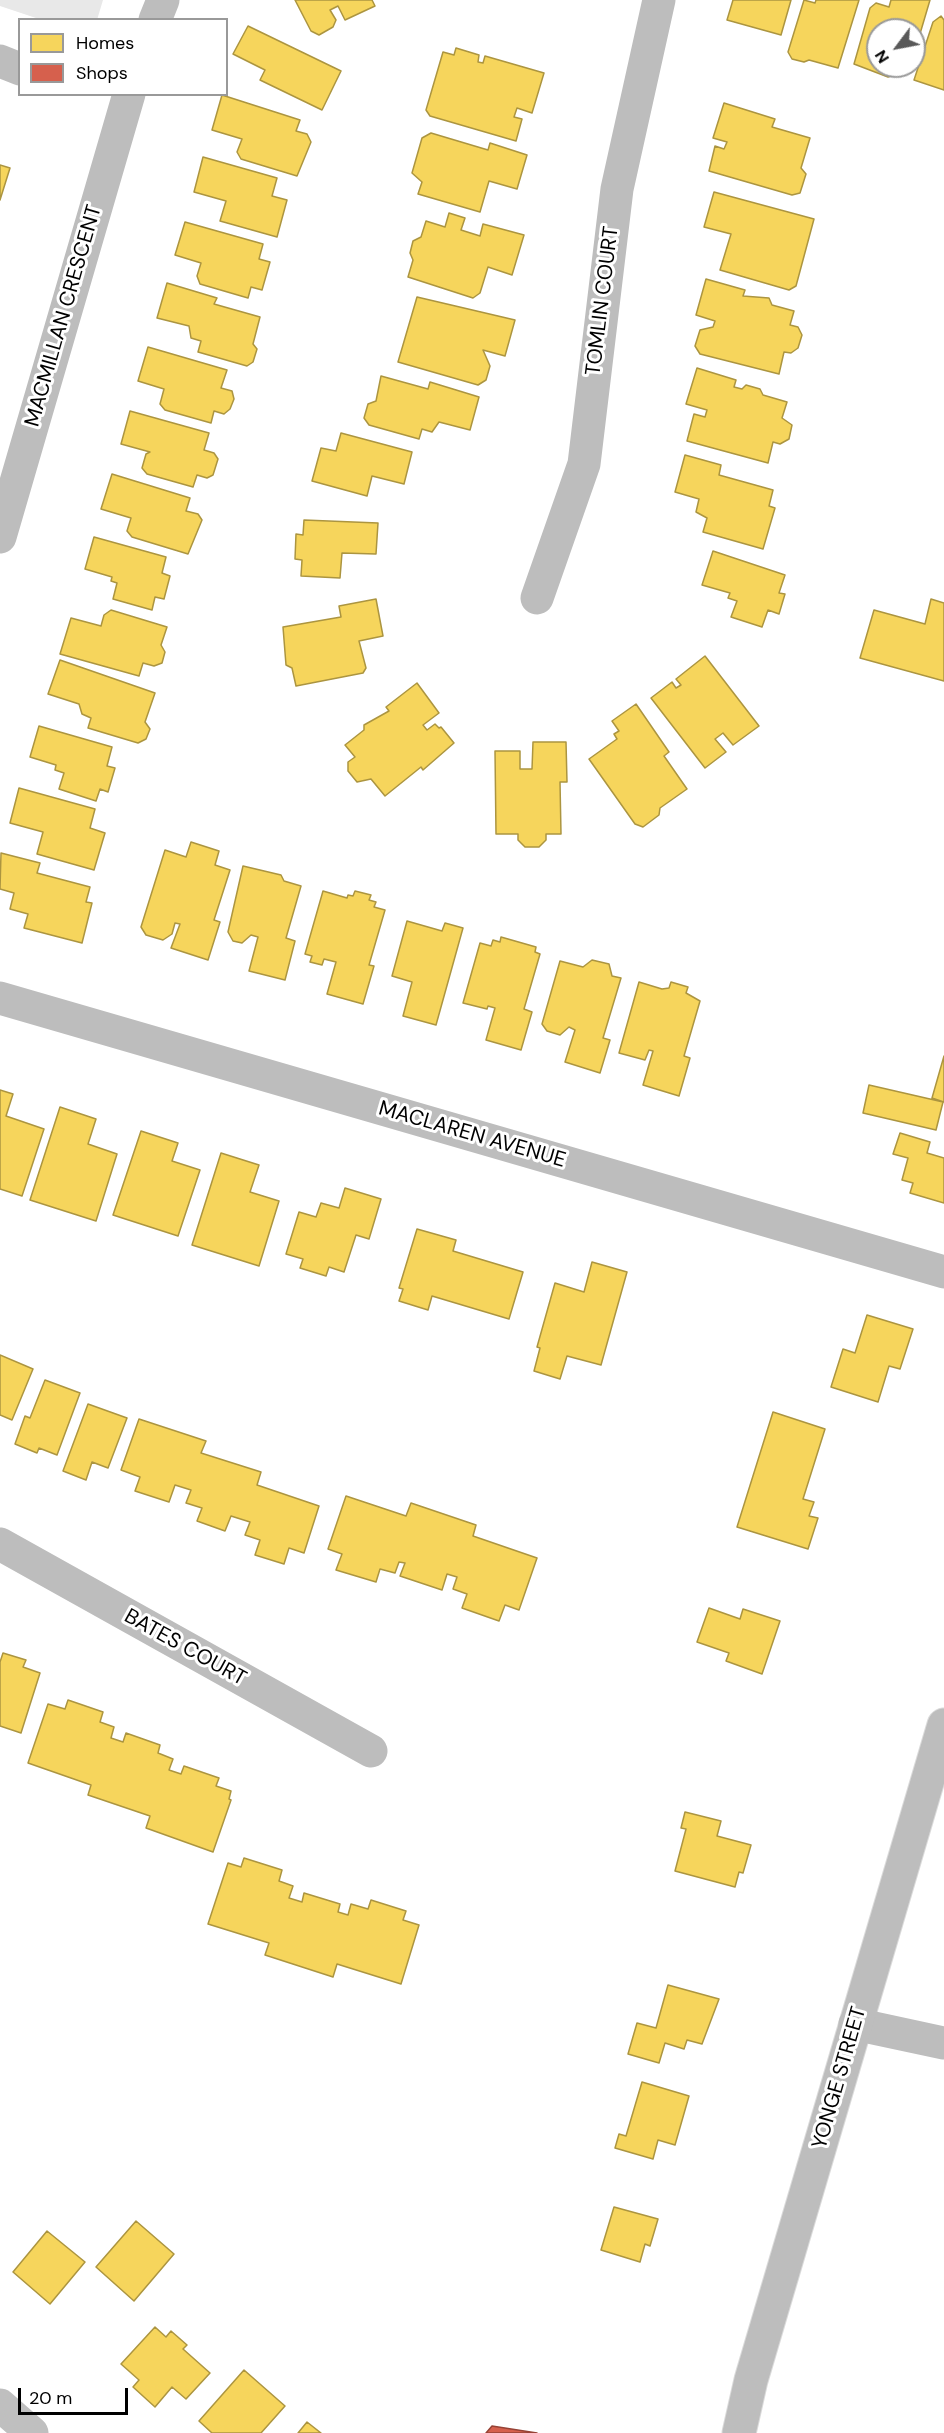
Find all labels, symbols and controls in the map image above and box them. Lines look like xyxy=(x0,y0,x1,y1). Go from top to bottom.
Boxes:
legend xyxy=(18,18,228,96)
north arrow xyxy=(866,18,926,78)
text: Homes xyxy=(76,31,134,55)
text: N xyxy=(870,46,894,67)
text: Shops xyxy=(76,61,128,85)
street label: MACMILLAN CRESCENT xyxy=(20,202,108,430)
street label: TOMLIN COURT xyxy=(581,225,625,377)
street label: MACLAREN AVENUE xyxy=(376,1096,568,1174)
street label: BATES COURT xyxy=(120,1604,250,1692)
street label: YONGE STREET xyxy=(808,2004,872,2152)
scale bar xyxy=(21,2376,130,2414)
text: 20 m xyxy=(29,2386,72,2410)

